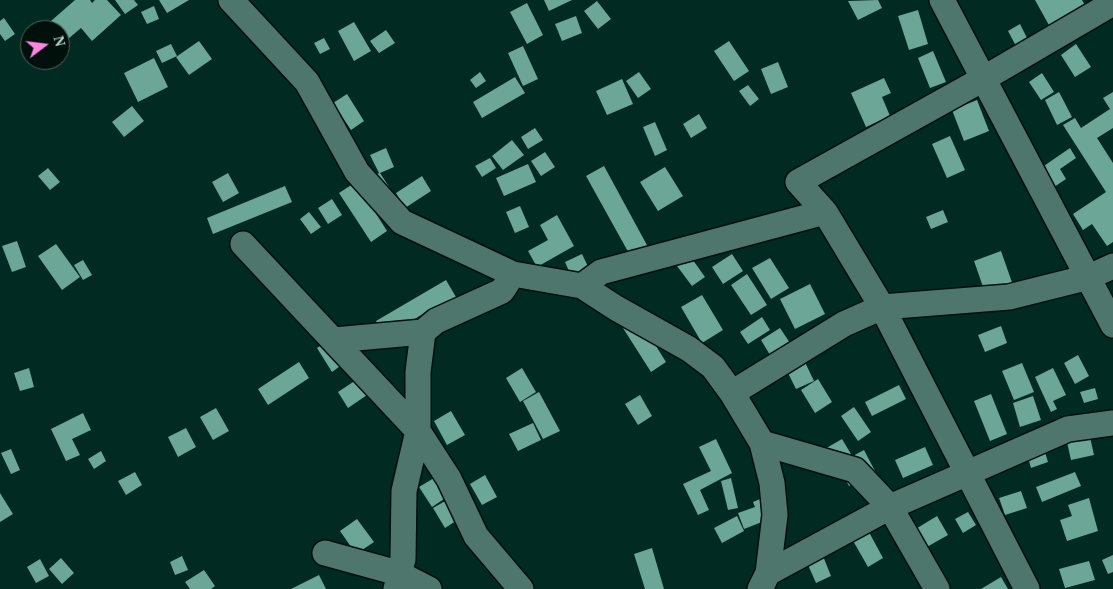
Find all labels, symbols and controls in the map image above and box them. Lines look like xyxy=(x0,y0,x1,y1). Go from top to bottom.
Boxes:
north arrow xyxy=(20,20,70,70)
text: N xyxy=(50,34,68,48)

